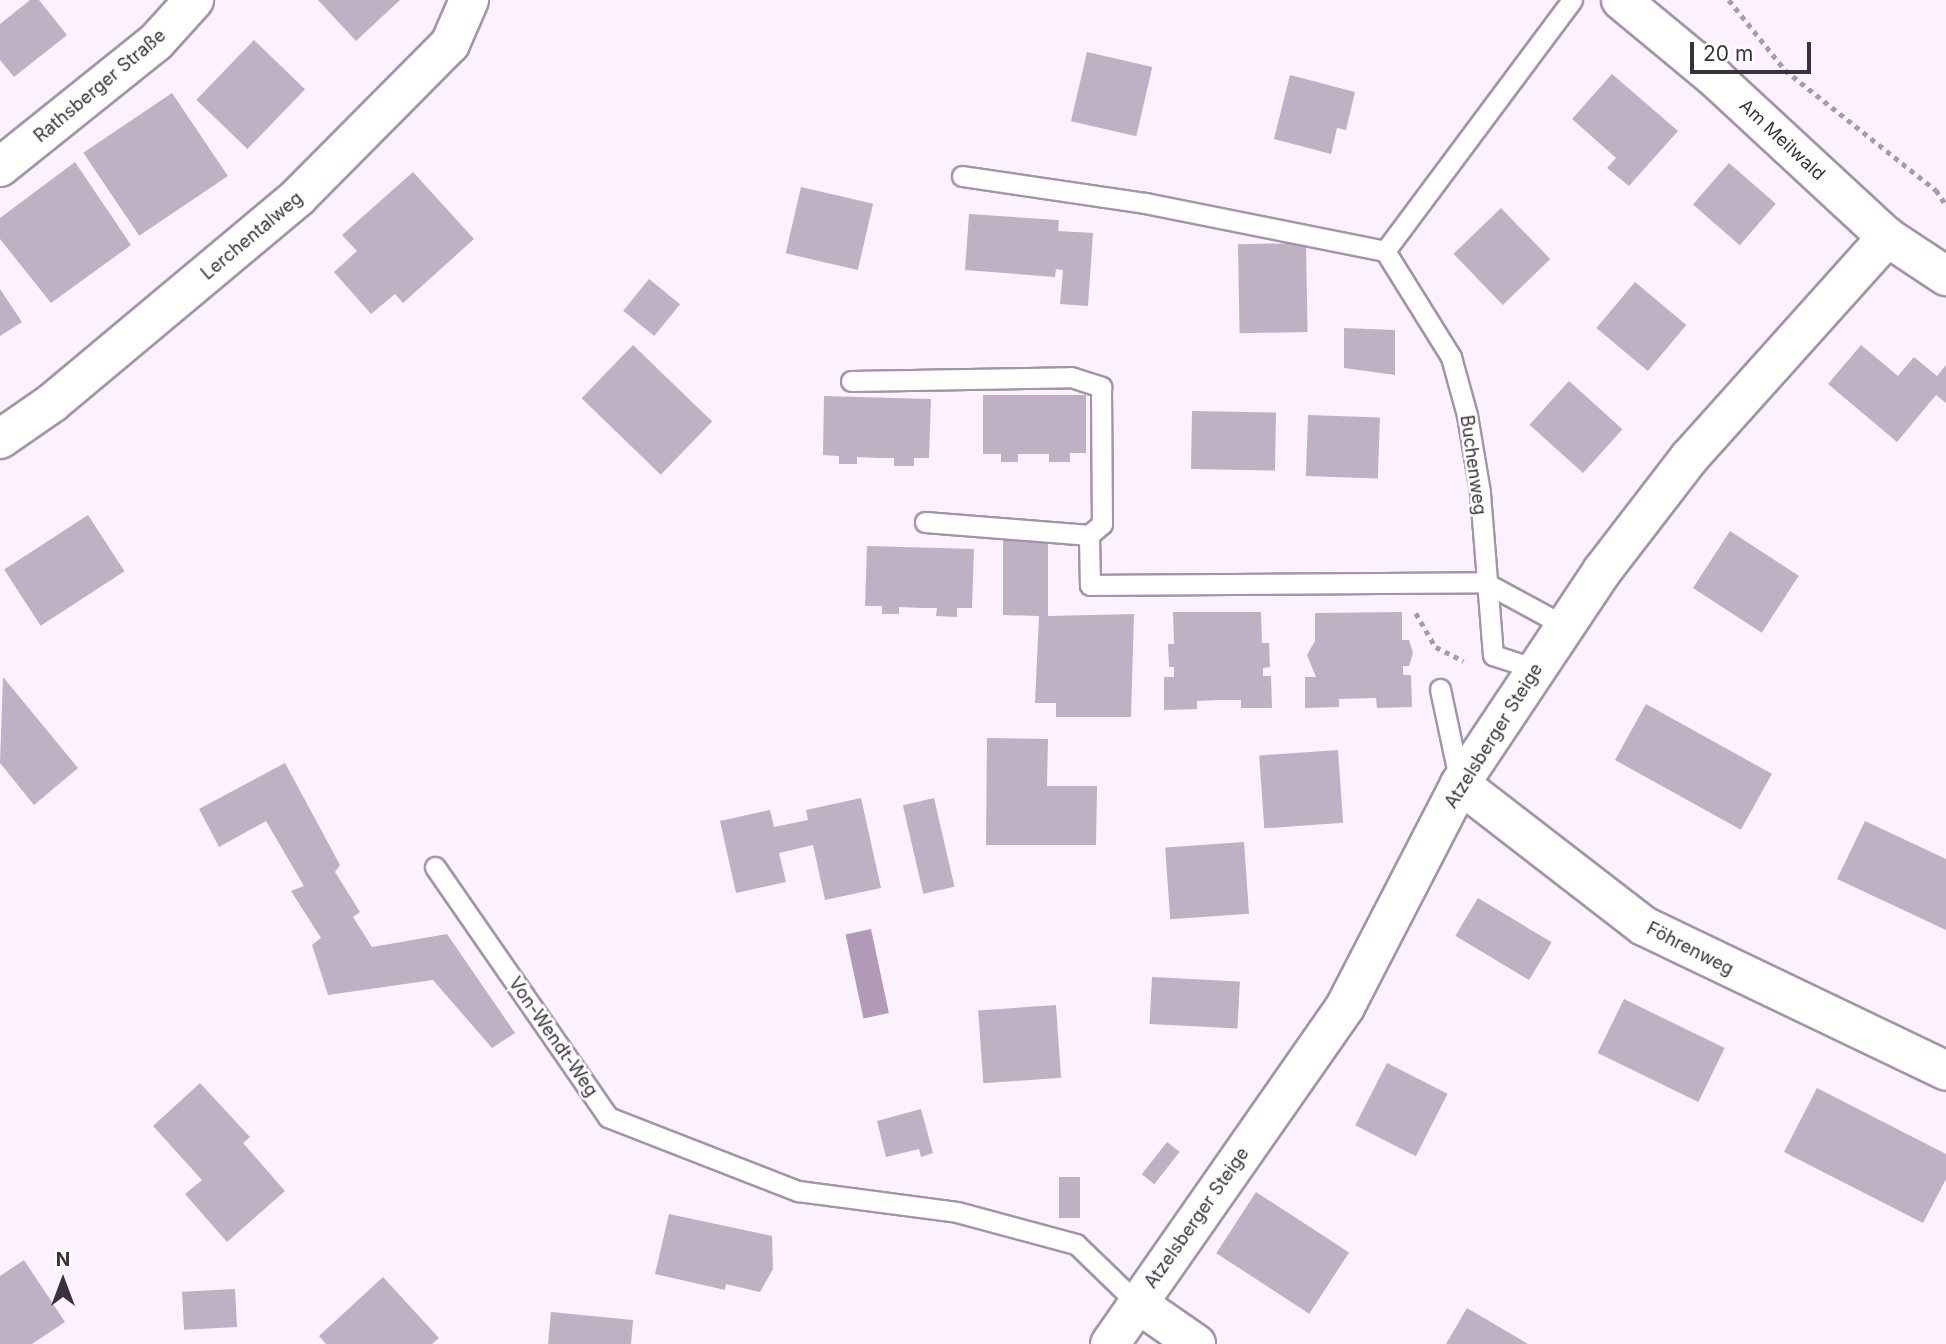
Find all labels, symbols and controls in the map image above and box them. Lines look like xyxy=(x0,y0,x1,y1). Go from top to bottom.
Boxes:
street label: Rathsberger Straße xyxy=(30,25,170,147)
scale bar xyxy=(1694,28,1815,72)
text: 20 m xyxy=(1703,41,1753,66)
street label: Am Meilwald xyxy=(1735,95,1829,185)
street label: Lerchentalweg xyxy=(197,187,307,285)
street label: Buchenweg xyxy=(1455,414,1491,516)
street label: Atzelsberger Steige xyxy=(1441,659,1547,813)
street label: Föhrenweg xyxy=(1643,918,1737,980)
street label: Von-Wendt-Weg xyxy=(504,973,602,1101)
street label: Atzelsberger Steige xyxy=(1140,1143,1254,1293)
north arrow xyxy=(28,1246,98,1316)
text: N xyxy=(56,1248,70,1271)

